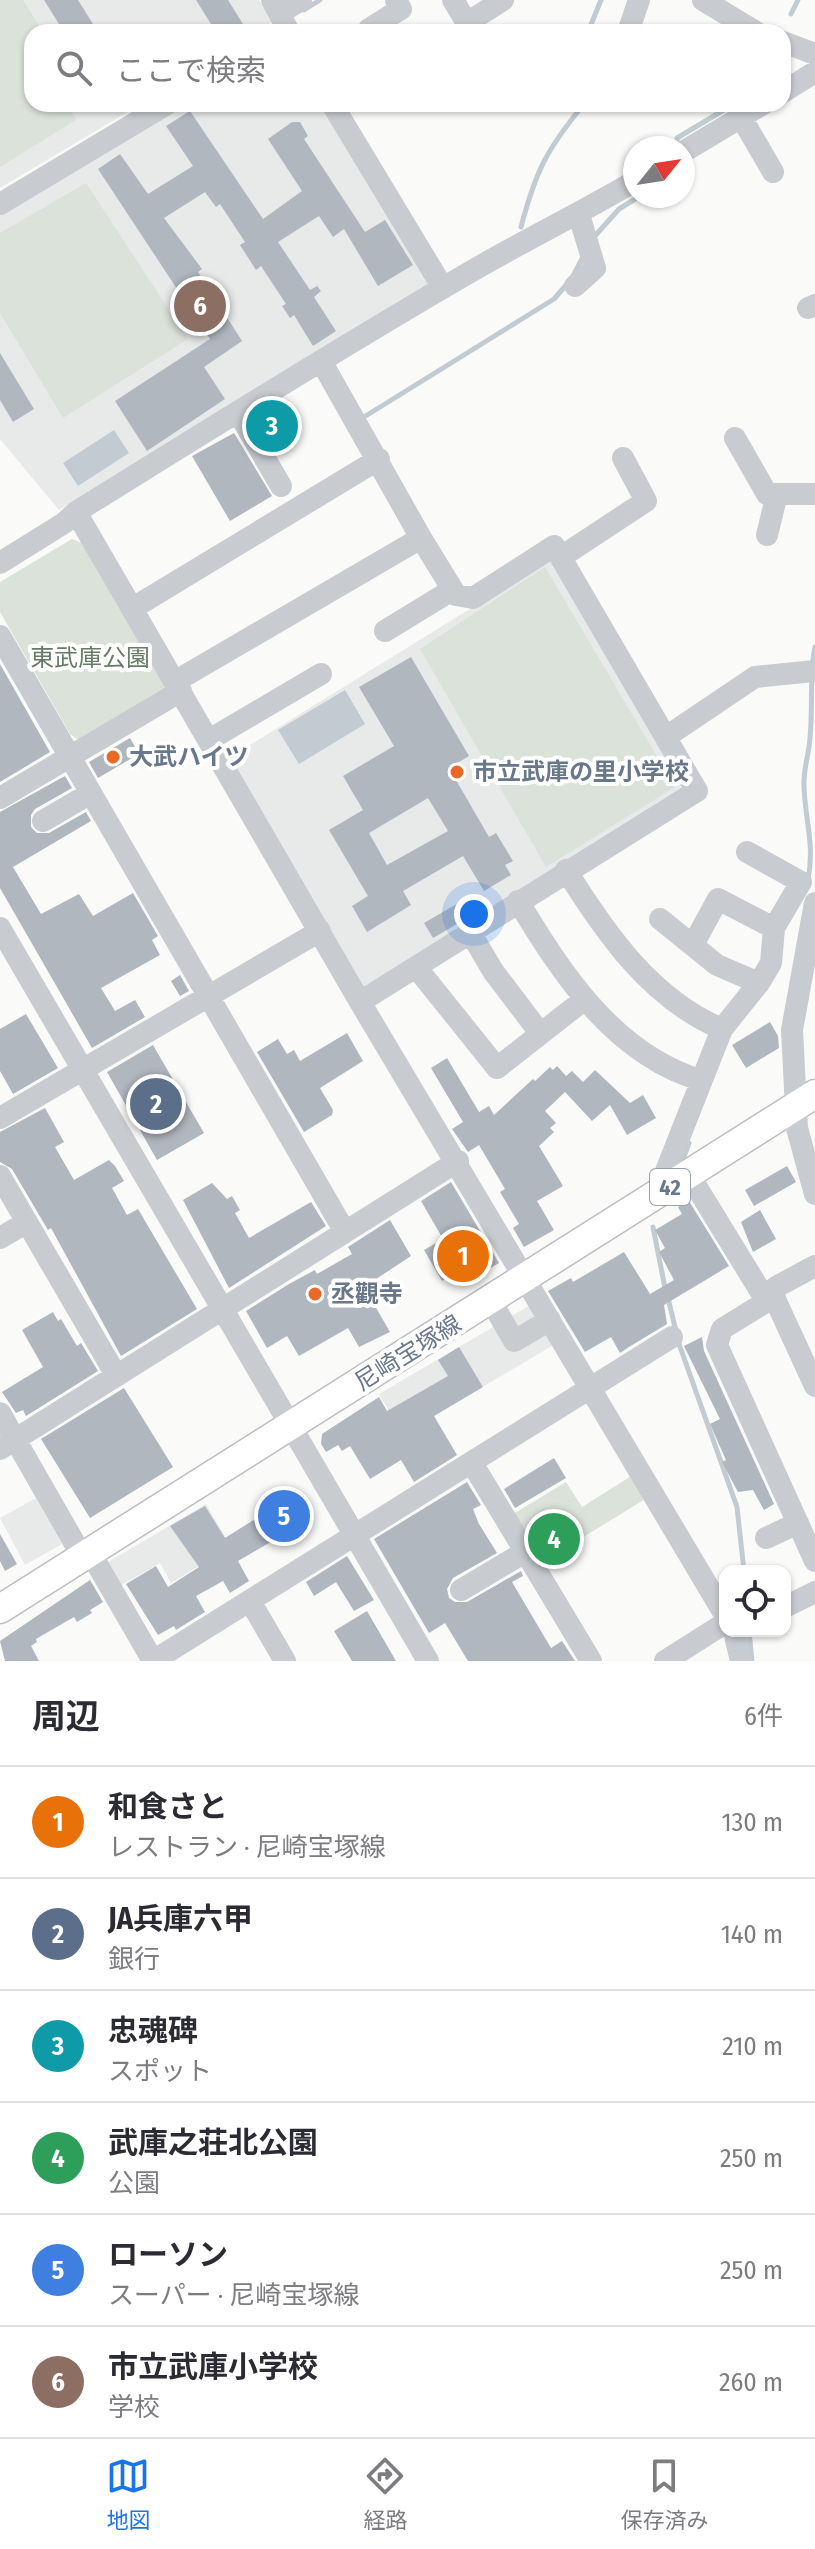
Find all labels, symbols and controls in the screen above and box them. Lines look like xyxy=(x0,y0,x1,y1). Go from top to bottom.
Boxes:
search box xyxy=(24,24,791,112)
icon: search xyxy=(52,46,96,90)
text: ここで検索 xyxy=(116,53,266,89)
north arrow xyxy=(623,136,695,208)
pin: 6 xyxy=(174,276,226,336)
pin: 3 xyxy=(246,396,298,456)
park label: 東武庫公園 xyxy=(30,644,150,672)
place label: 大武ハイツ xyxy=(129,743,249,771)
marker: 大武ハイツ xyxy=(104,748,122,766)
place label: 市立武庫の里小学校 xyxy=(473,758,689,786)
marker: 市立武庫の里小学校 xyxy=(448,763,466,781)
your location xyxy=(454,894,494,934)
pin: 2 xyxy=(130,1074,182,1134)
road number: 42 xyxy=(650,1169,690,1205)
pin: 1 xyxy=(437,1226,489,1286)
place label: 丞觀寺 xyxy=(331,1280,403,1308)
marker: 丞觀寺 xyxy=(306,1285,324,1303)
street label: 尼崎宝塚線 xyxy=(350,1309,466,1397)
pin: 5 xyxy=(258,1486,310,1546)
pin: 4 xyxy=(528,1509,580,1569)
map controls xyxy=(719,1565,791,1637)
button: locate xyxy=(719,1565,791,1637)
text: 周辺 xyxy=(32,1696,100,1737)
text: 6件 xyxy=(744,1701,783,1732)
text: 和食さと xyxy=(108,1789,228,1825)
text: 1 xyxy=(53,1807,64,1838)
text: 130 m xyxy=(721,1807,783,1838)
text: レストラン · 尼崎宝塚線 xyxy=(108,1832,386,1863)
text: JA兵庫六甲 xyxy=(108,1901,253,1937)
text: 2 xyxy=(52,1919,64,1950)
text: 140 m xyxy=(721,1919,783,1950)
text: 銀行 xyxy=(108,1944,160,1975)
text: 忠魂碑 xyxy=(108,2013,198,2049)
text: 3 xyxy=(52,2031,64,2062)
text: 210 m xyxy=(722,2031,783,2062)
text: スポット xyxy=(108,2056,212,2087)
text: 武庫之荘北公園 xyxy=(108,2125,318,2161)
text: 4 xyxy=(51,2143,65,2174)
text: 250 m xyxy=(720,2143,783,2174)
text: 公園 xyxy=(108,2168,160,2199)
text: ローソン xyxy=(108,2237,228,2273)
text: 5 xyxy=(52,2255,64,2286)
text: 250 m xyxy=(720,2255,783,2286)
text: スーパー · 尼崎宝塚線 xyxy=(108,2280,359,2311)
text: 市立武庫小学校 xyxy=(108,2349,318,2385)
text: 6 xyxy=(51,2367,65,2398)
text: 260 m xyxy=(719,2367,783,2398)
text: 学校 xyxy=(108,2392,160,2423)
tab: 地図 xyxy=(106,2454,151,2534)
tab: 経路 xyxy=(363,2454,408,2534)
tab: 保存済み xyxy=(620,2454,709,2534)

